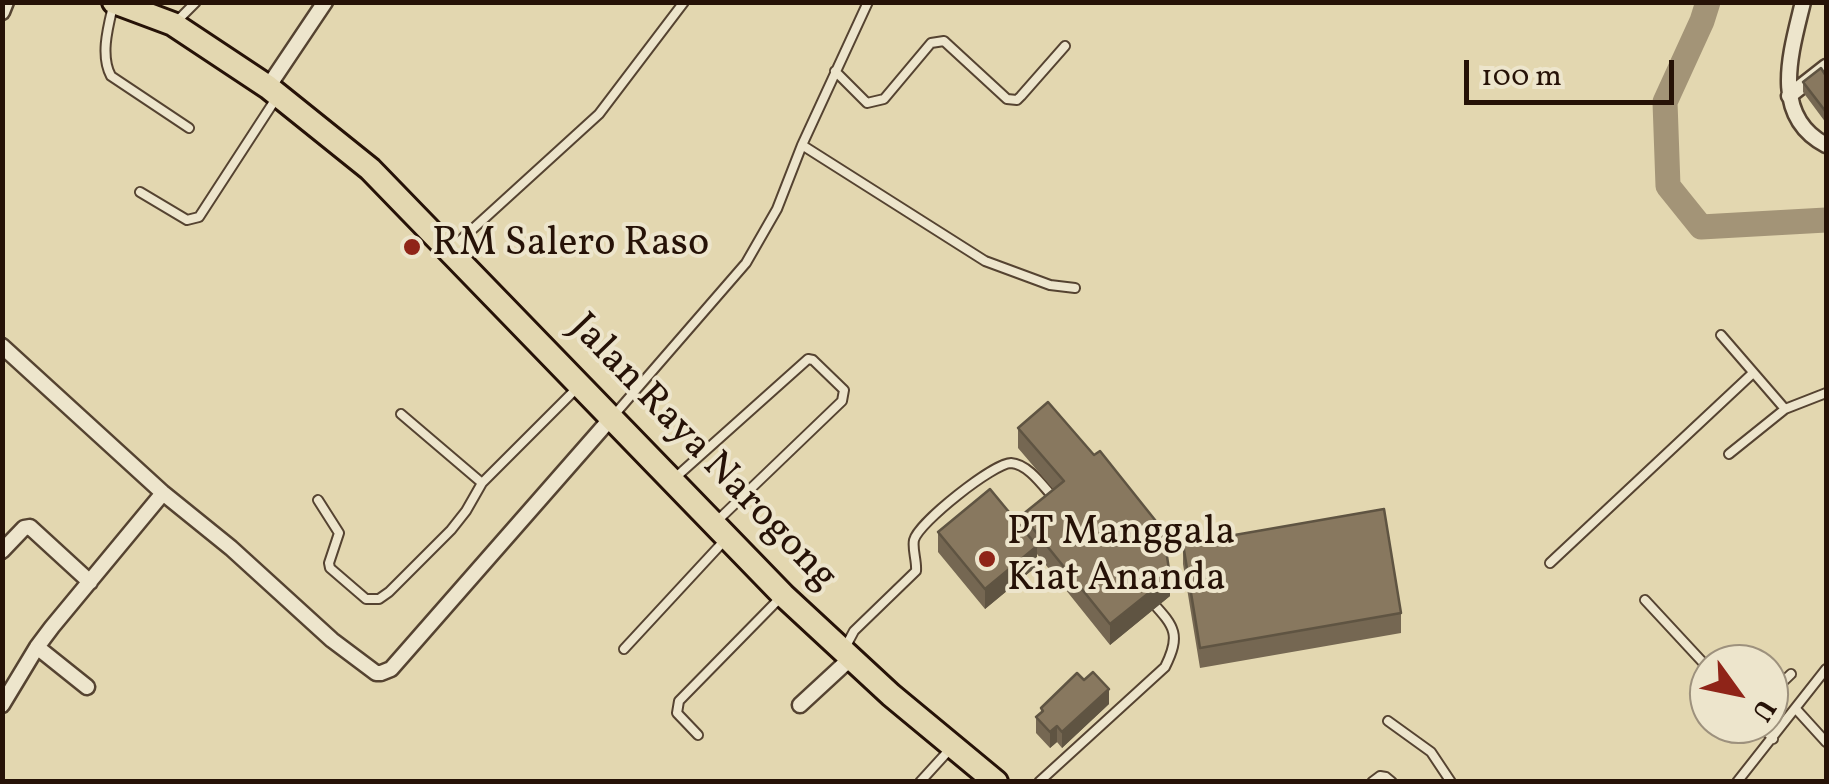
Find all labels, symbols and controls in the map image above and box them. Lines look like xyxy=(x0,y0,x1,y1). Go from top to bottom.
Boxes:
scale bar xyxy=(1469,40,1679,102)
text: 100 m xyxy=(1481,56,1562,98)
place label: RM Salero Raso xyxy=(432,223,709,271)
marker: RM Salero Raso xyxy=(401,236,423,258)
street label: Jalan Raya Narogong xyxy=(557,306,845,602)
place label: PT Manggala Kiat Ananda xyxy=(1007,512,1235,606)
marker: PT Manggala Kiat Ananda xyxy=(976,548,998,570)
north arrow xyxy=(1689,644,1789,744)
text: U xyxy=(1741,691,1784,728)

